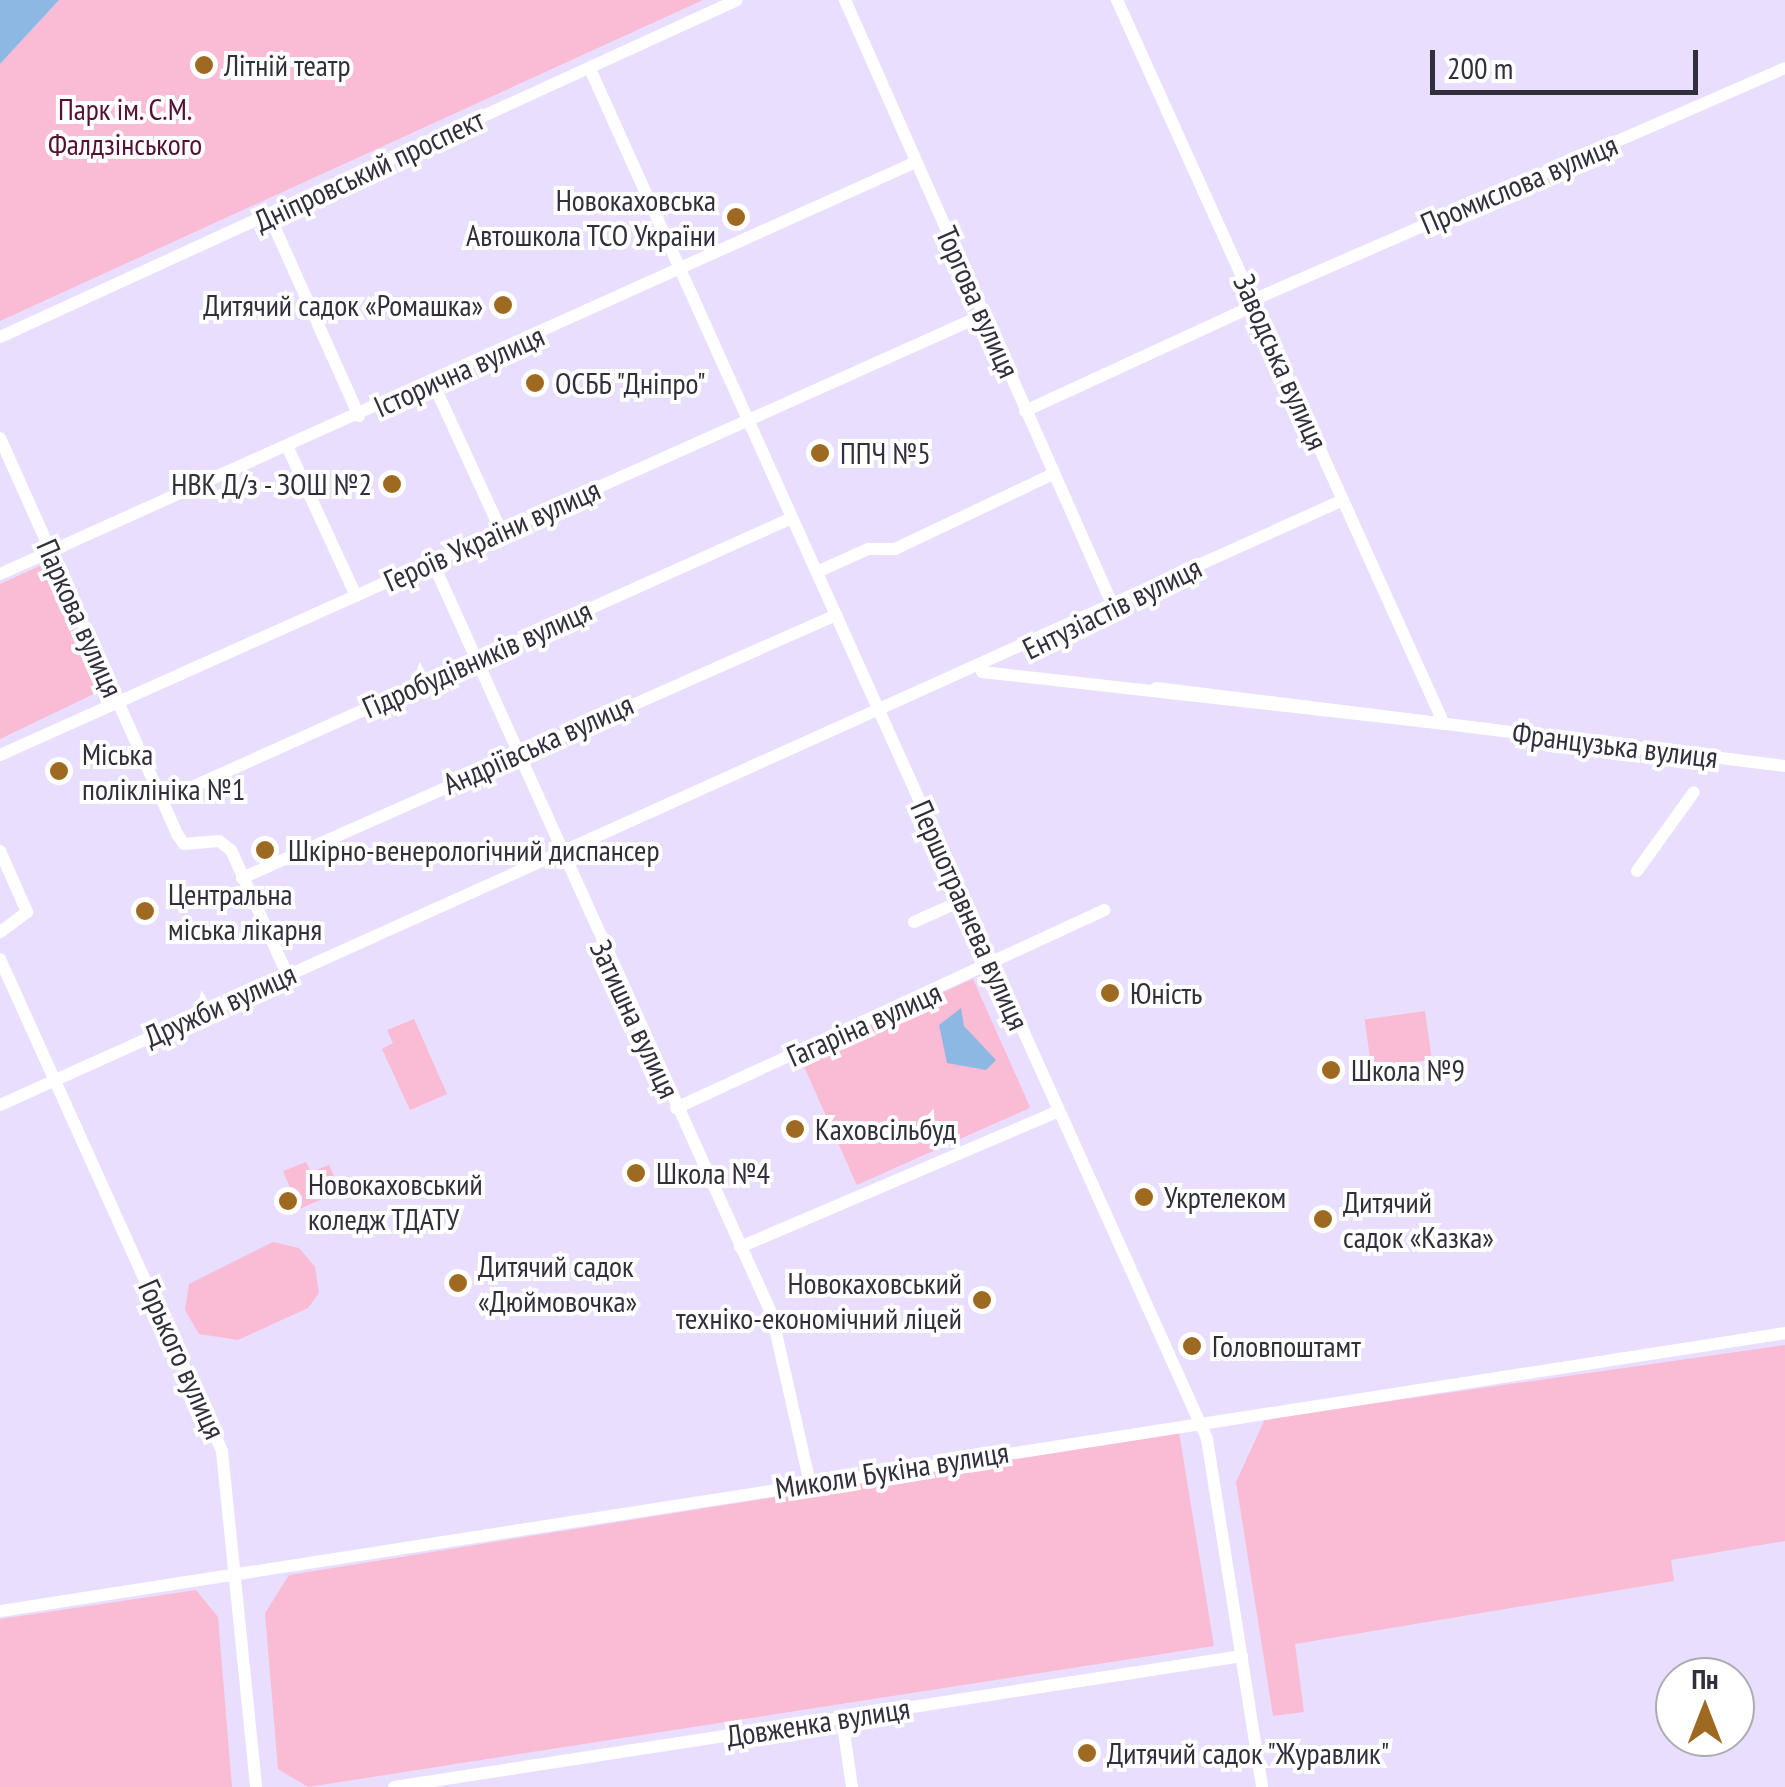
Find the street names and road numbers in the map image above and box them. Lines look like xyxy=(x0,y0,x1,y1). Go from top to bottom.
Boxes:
street label: Дніпровський проспект xyxy=(248,101,490,239)
street label: Промислова вулиця xyxy=(1415,126,1623,242)
street label: Торгова вулиця xyxy=(929,221,1027,383)
street label: Заводська вулиця xyxy=(1226,269,1336,455)
street label: Історична вулиця xyxy=(368,317,550,425)
street label: Героїв України вулиця xyxy=(378,471,606,599)
street label: Паркова вулиця xyxy=(29,534,131,702)
street label: Ентузіастів вулиця xyxy=(1017,549,1207,667)
street label: Гідробудівників вулиця xyxy=(357,592,597,726)
street label: Андріївська вулиця xyxy=(437,686,639,802)
street label: Французька вулиця xyxy=(1510,715,1720,775)
street label: Першотравнева вулиця xyxy=(903,795,1037,1035)
street label: Затишна вулиця xyxy=(583,934,687,1104)
street label: Дружби вулиця xyxy=(139,956,301,1054)
street label: Гагаріна вулиця xyxy=(781,974,947,1074)
street label: Горького вулиця xyxy=(131,1274,233,1444)
street label: Миколи Букіна вулиця xyxy=(773,1434,1011,1506)
street label: Довженка вулиця xyxy=(724,1690,912,1754)

